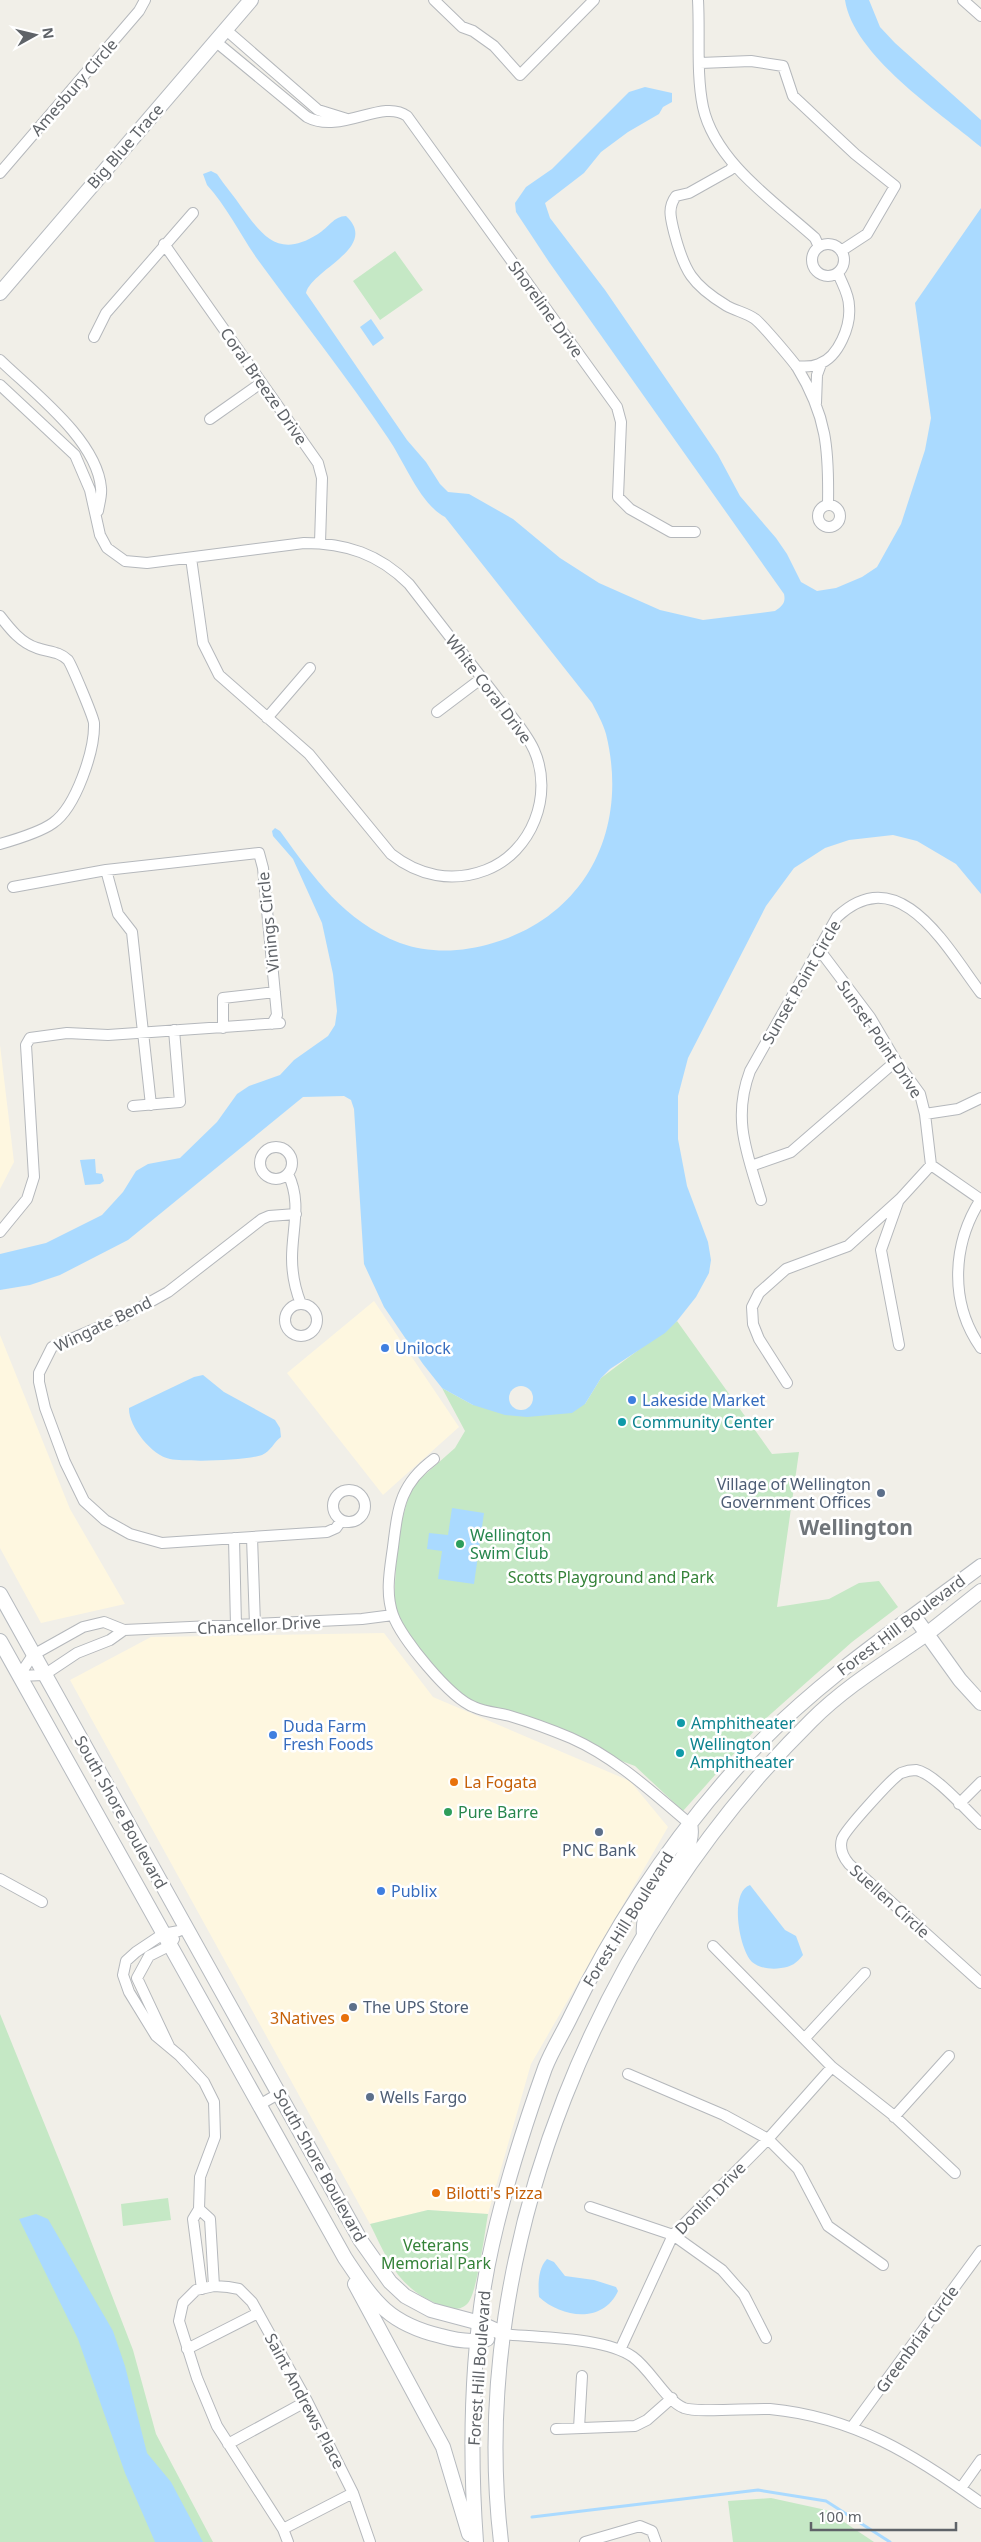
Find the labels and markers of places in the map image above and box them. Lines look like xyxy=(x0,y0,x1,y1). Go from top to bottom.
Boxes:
place label: Unilock xyxy=(395,1337,451,1359)
marker: Unilock xyxy=(379,1342,391,1354)
place label: Lakeside Market xyxy=(642,1389,765,1411)
marker: Lakeside Market xyxy=(626,1394,638,1406)
place label: Community Center xyxy=(632,1411,775,1433)
marker: Community Center xyxy=(616,1416,628,1428)
place label: Village of Wellington Government Offices xyxy=(717,1473,871,1513)
marker: Village of Wellington Government Offices xyxy=(875,1487,887,1499)
place label: Wellington Swim Club xyxy=(470,1524,551,1564)
marker: Wellington Swim Club xyxy=(454,1538,466,1550)
place label: Amphitheater xyxy=(691,1712,796,1734)
place label: Duda Farm Fresh Foods xyxy=(283,1715,374,1755)
marker: Amphitheater xyxy=(675,1717,687,1729)
marker: Duda Farm Fresh Foods xyxy=(267,1729,279,1741)
place label: Wellington Amphitheater xyxy=(690,1733,795,1773)
marker: Wellington Amphitheater xyxy=(674,1747,686,1759)
place label: La Fogata xyxy=(464,1771,537,1793)
marker: La Fogata xyxy=(448,1776,460,1788)
place label: Pure Barre xyxy=(458,1801,538,1823)
marker: Pure Barre xyxy=(442,1806,454,1818)
marker: PNC Bank xyxy=(593,1826,605,1838)
place label: PNC Bank xyxy=(562,1839,636,1861)
place label: Publix xyxy=(391,1880,438,1902)
marker: Publix xyxy=(375,1885,387,1897)
place label: The UPS Store xyxy=(363,1996,469,2018)
marker: The UPS Store xyxy=(347,2001,359,2013)
place label: 3Natives xyxy=(270,2007,335,2029)
marker: 3Natives xyxy=(339,2012,351,2024)
place label: Wells Fargo xyxy=(380,2086,467,2108)
marker: Wells Fargo xyxy=(364,2091,376,2103)
place label: Bilotti's Pizza xyxy=(446,2182,543,2204)
marker: Bilotti's Pizza xyxy=(430,2187,442,2199)

